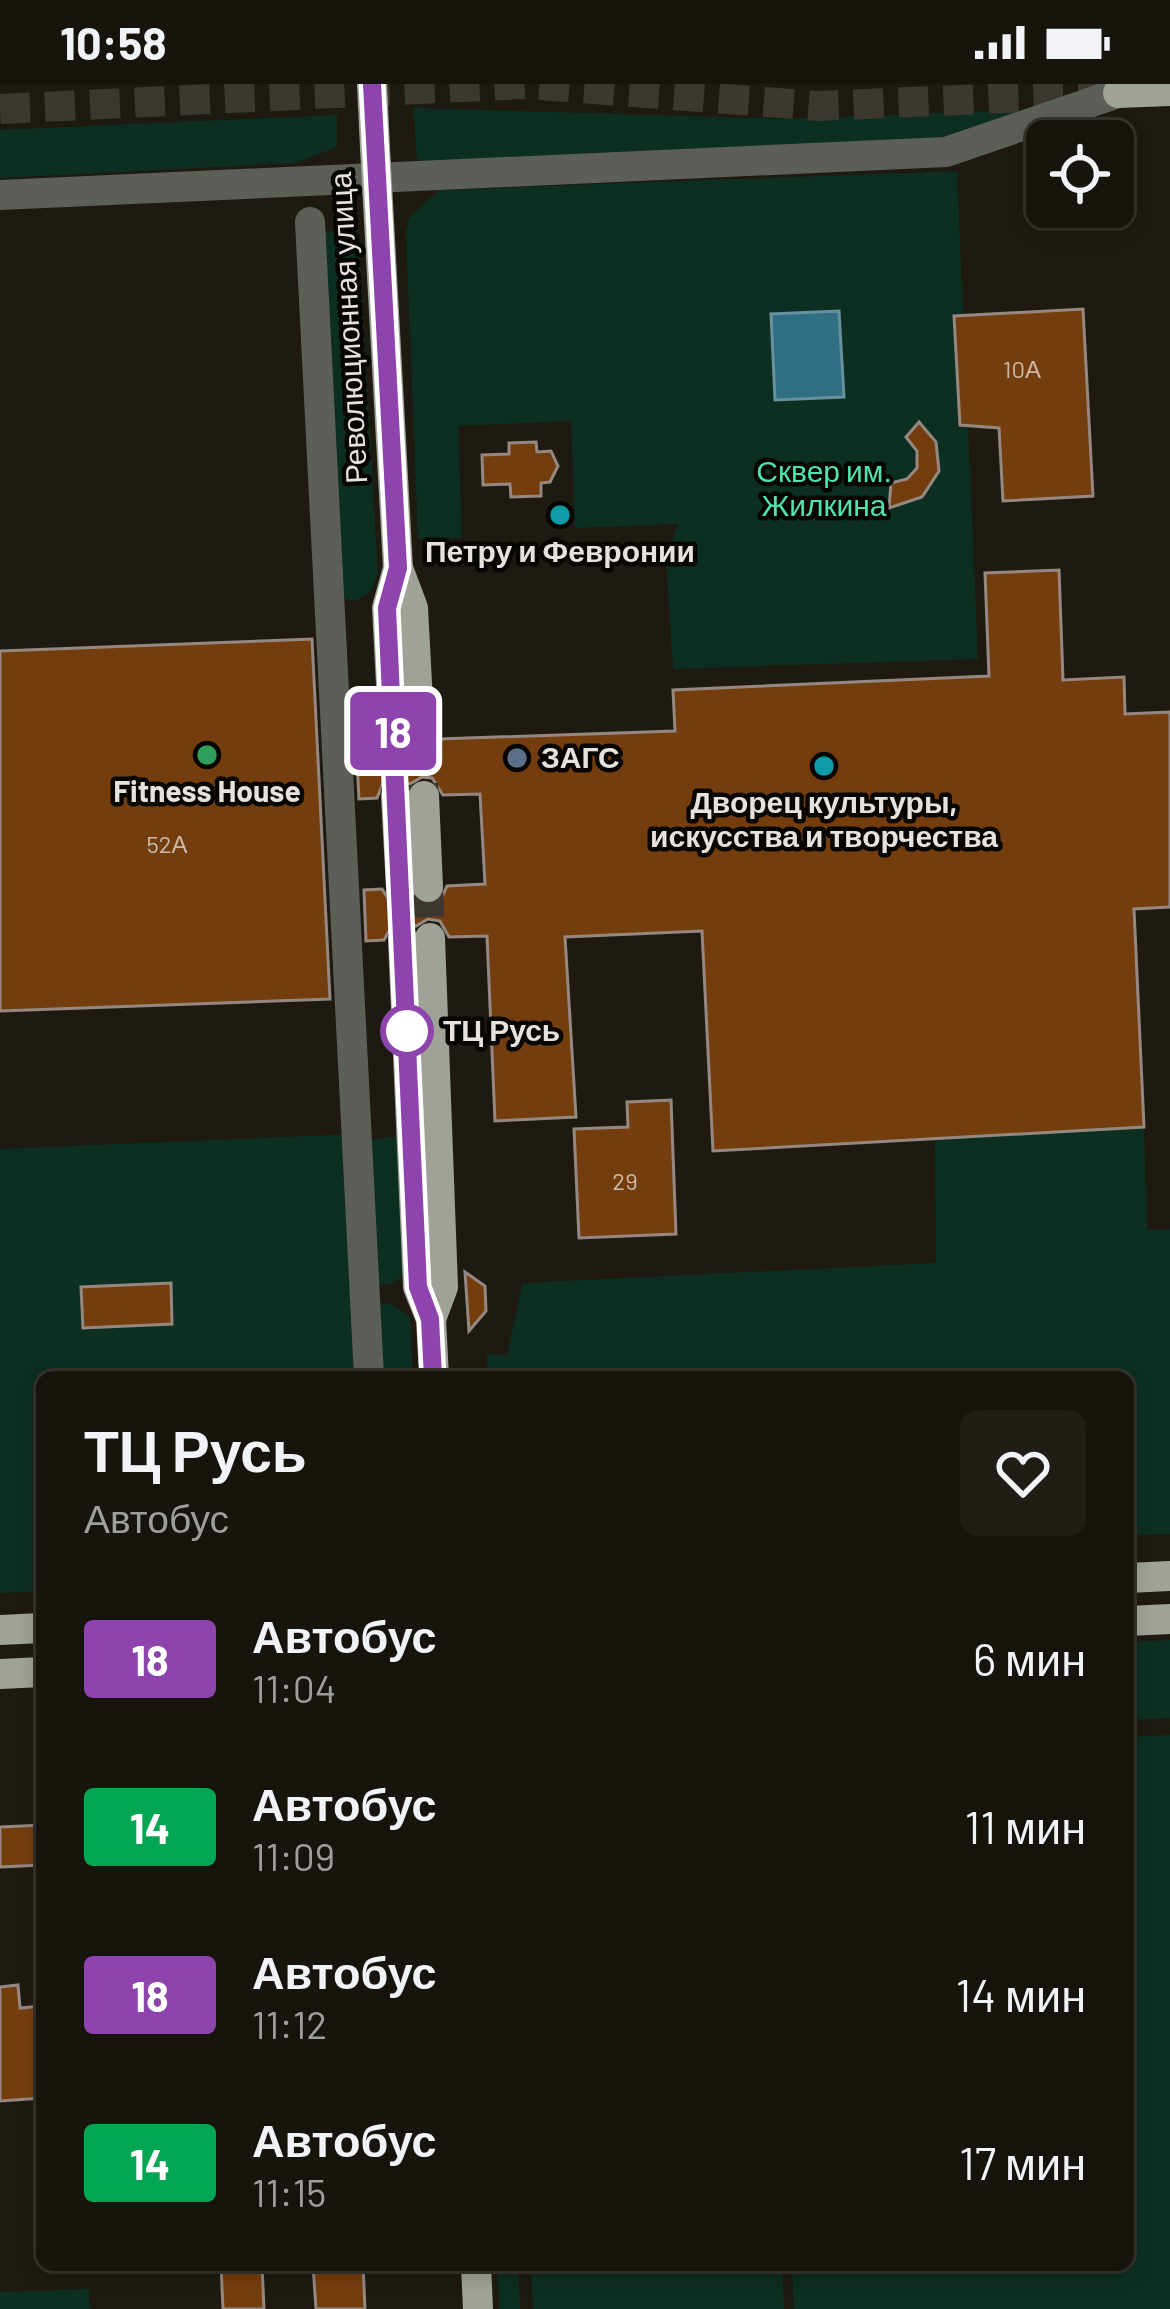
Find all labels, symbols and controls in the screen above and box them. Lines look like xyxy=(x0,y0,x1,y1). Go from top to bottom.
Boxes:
text: 10:58 xyxy=(60,15,167,69)
map controls xyxy=(1026,120,1134,228)
button: locate xyxy=(1026,120,1134,228)
street label: Революционная улица xyxy=(321,171,373,485)
house number: 10А xyxy=(1003,354,1041,383)
park label: Сквер им. Жилкина xyxy=(756,452,892,522)
marker: Петру и Февронии xyxy=(547,502,573,528)
place label: Петру и Февронии xyxy=(425,532,695,568)
line badge: 18 xyxy=(339,692,447,770)
text: 18 xyxy=(374,706,412,756)
place label: ЗАГС xyxy=(541,738,620,774)
marker: Fitness House xyxy=(194,742,220,768)
marker: ЗАГС xyxy=(504,745,530,771)
marker: Дворец культуры, искусства и творчества xyxy=(811,753,837,779)
place label: Fitness House xyxy=(113,772,301,808)
place label: Дворец культуры, искусства и творчества xyxy=(650,783,998,853)
house number: 52А xyxy=(146,829,188,858)
marker: ТЦ Русь xyxy=(382,1006,432,1056)
place label: ТЦ Русь xyxy=(443,1011,560,1047)
house number: 29 xyxy=(612,1166,638,1195)
button: heart xyxy=(960,1410,1086,1536)
text: ТЦ Русь xyxy=(84,1415,307,1483)
text: Автобус xyxy=(84,1494,229,1541)
text: Автобус xyxy=(252,1608,437,1662)
text: 6 мин xyxy=(973,1631,1086,1685)
text: 18 xyxy=(131,1634,169,1684)
text: 11:04 xyxy=(252,1664,336,1711)
text: Автобус xyxy=(252,1776,437,1830)
text: 11 мин xyxy=(964,1799,1086,1853)
text: 14 xyxy=(130,1802,170,1852)
text: 11:09 xyxy=(252,1832,335,1879)
text: Автобус xyxy=(252,1944,437,1998)
text: 14 мин xyxy=(956,1967,1086,2021)
text: 18 xyxy=(131,1970,169,2020)
text: 11:12 xyxy=(252,2000,327,2047)
text: Автобус xyxy=(252,2112,437,2166)
text: 17 мин xyxy=(959,2135,1086,2189)
text: 14 xyxy=(130,2138,170,2188)
text: 11:15 xyxy=(252,2168,326,2215)

